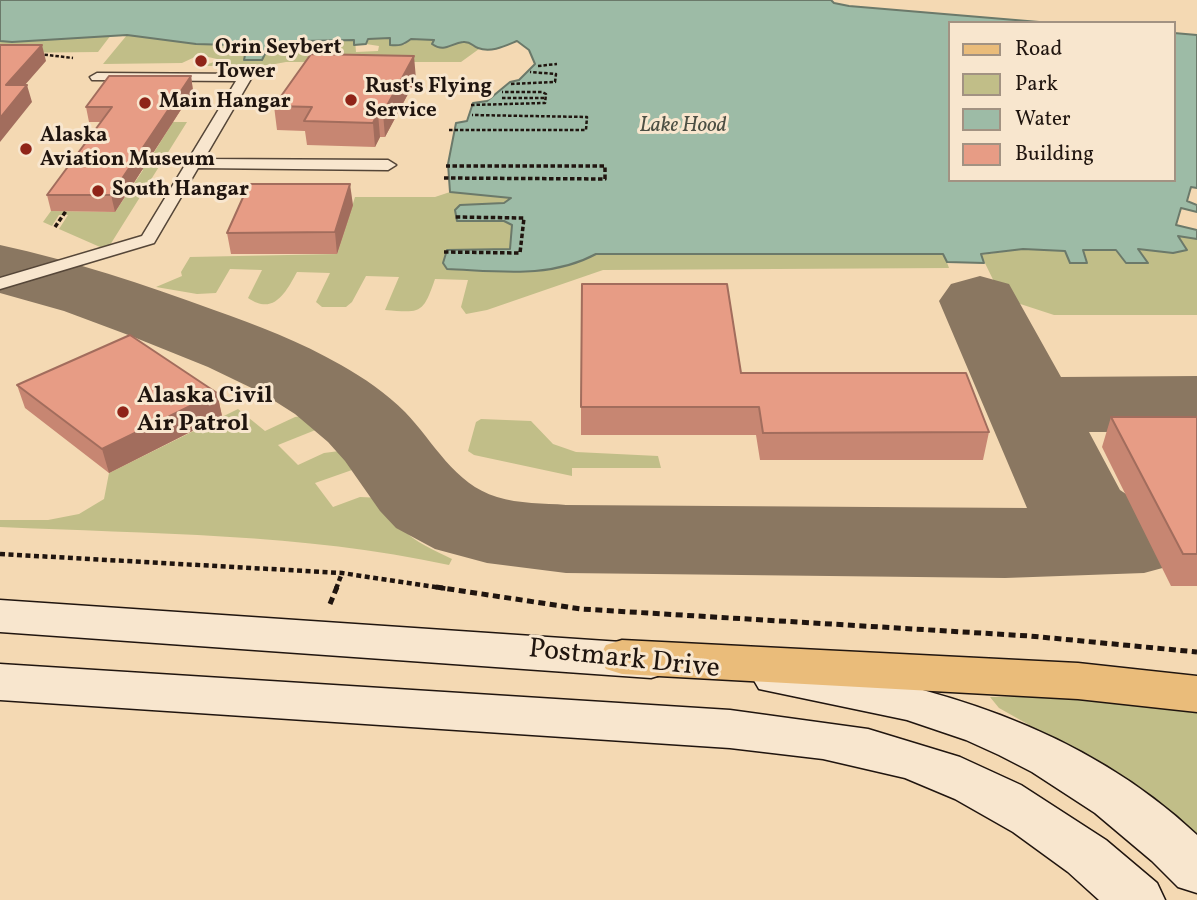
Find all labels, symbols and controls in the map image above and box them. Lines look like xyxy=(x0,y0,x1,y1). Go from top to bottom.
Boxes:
legend xyxy=(948,21,1176,182)
text: Road xyxy=(1015,35,1062,64)
place label: Orin Seybert Tower xyxy=(215,36,341,86)
marker: Orin Seybert Tower xyxy=(193,53,209,69)
text: Park xyxy=(1015,70,1058,99)
place label: Rust's Flying Service xyxy=(365,75,492,125)
place label: Main Hangar xyxy=(159,90,291,116)
marker: Rust's Flying Service xyxy=(343,92,359,108)
marker: Main Hangar xyxy=(137,95,153,111)
text: Water xyxy=(1015,105,1071,134)
water label: Lake Hood xyxy=(639,114,727,140)
place label: Alaska Aviation Museum xyxy=(40,124,215,174)
text: Building xyxy=(1015,140,1094,169)
marker: Alaska Aviation Museum xyxy=(18,141,34,157)
place label: South Hangar xyxy=(112,178,249,204)
marker: South Hangar xyxy=(90,183,106,199)
place label: Alaska Civil Air Patrol xyxy=(137,384,273,440)
marker: Alaska Civil Air Patrol xyxy=(115,404,131,420)
street label: Postmark Drive xyxy=(527,634,721,688)

